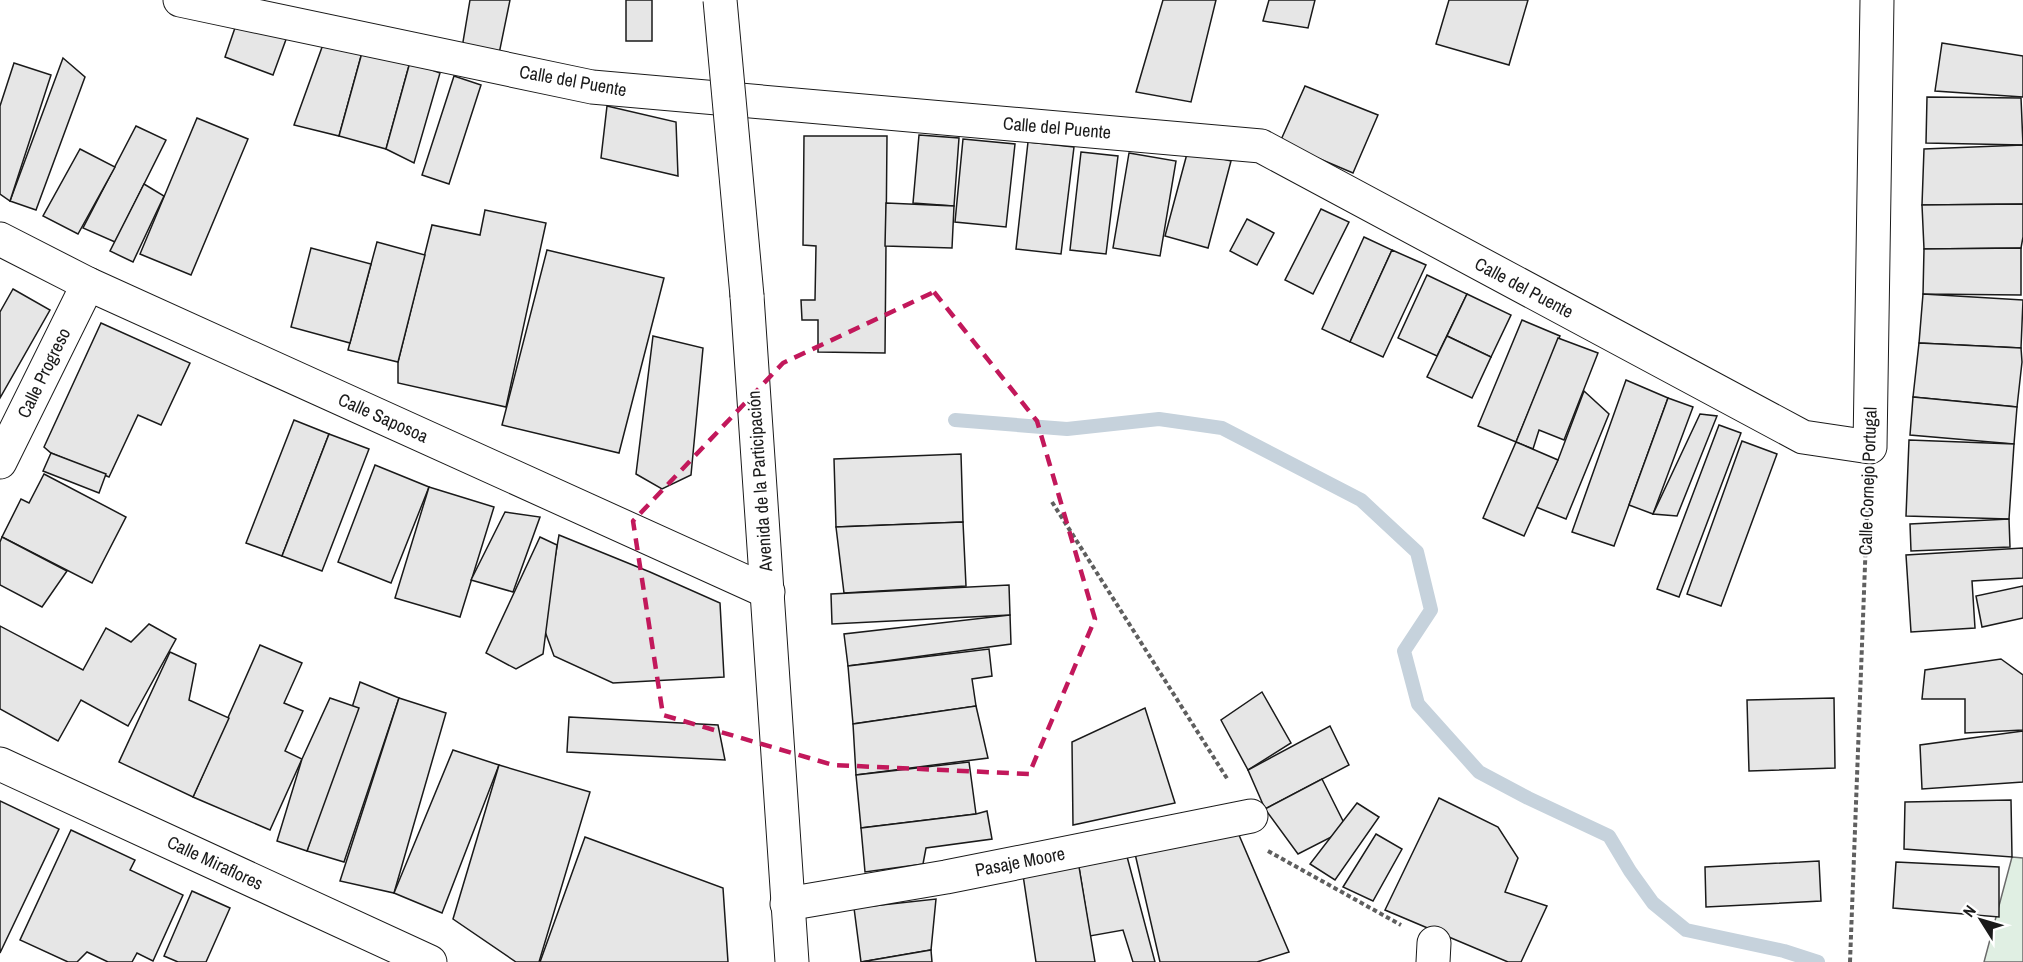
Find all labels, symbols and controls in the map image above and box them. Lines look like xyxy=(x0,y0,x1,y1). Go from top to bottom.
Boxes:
street label: Calle del Puente xyxy=(518,59,629,102)
street label: Calle del Puente xyxy=(1002,110,1112,145)
street label: Calle del Puente xyxy=(1471,251,1578,324)
street label: Calle Progreso xyxy=(11,323,76,422)
street label: Calle Saposoa xyxy=(334,387,432,448)
street label: Avenida de la Participación xyxy=(741,390,778,573)
street label: Calle Cornejo Portugal xyxy=(1852,406,1883,556)
street label: Calle Miraflores xyxy=(163,829,267,896)
street label: Pasaje Moore xyxy=(973,841,1067,882)
north arrow xyxy=(1951,890,2011,950)
text: N xyxy=(1957,901,1981,921)

